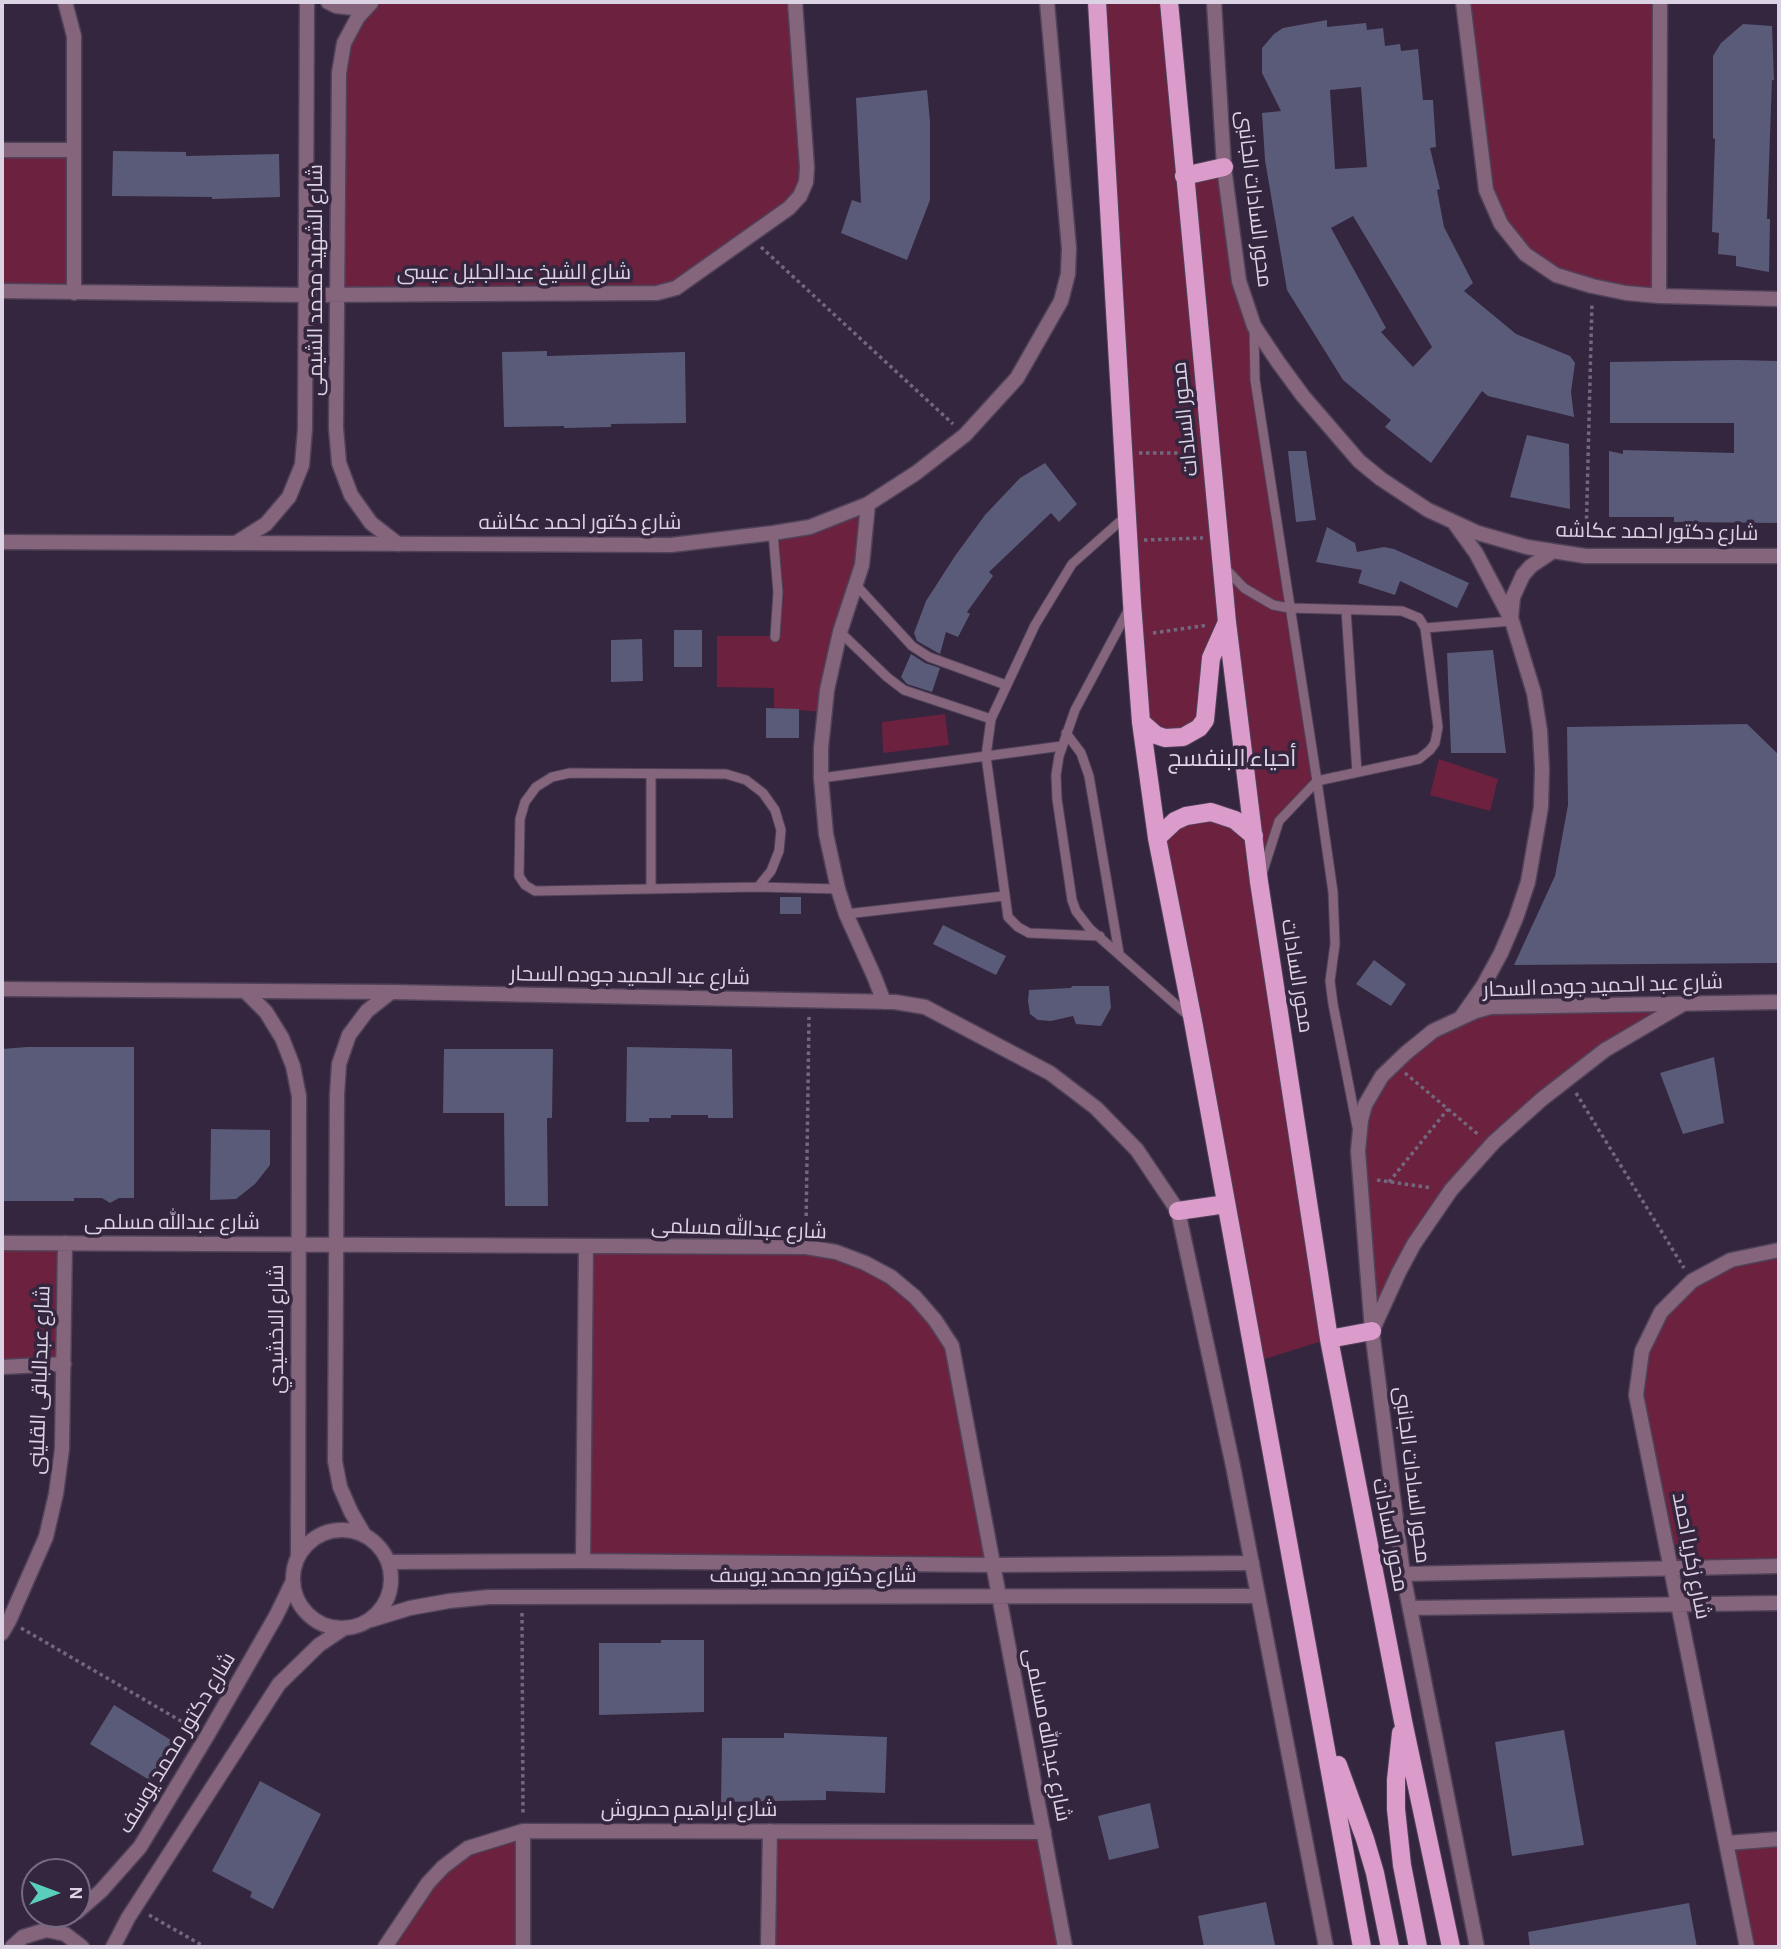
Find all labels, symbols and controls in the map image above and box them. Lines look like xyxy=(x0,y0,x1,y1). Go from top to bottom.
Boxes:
street label: محور السادات الجانبى xyxy=(1231,109,1277,289)
street label: شارع الشهيد محمد الشيمى xyxy=(303,164,329,396)
street label: شارع الشيخ عبدالجليل عيسى xyxy=(397,260,631,286)
street label: محور السادات xyxy=(1166,360,1204,478)
street label: شارع دكتور احمد عكاشه xyxy=(479,510,681,536)
street label: شارع دكتور احمد عكاشه xyxy=(1555,518,1759,546)
district label: أحياء البنفسج xyxy=(1167,745,1297,773)
street label: محور السادات xyxy=(1276,917,1318,1035)
street label: شارع عبد الحميد جوده السحار xyxy=(510,961,750,991)
street label: شارع عبد الحميد جوده السحار xyxy=(1483,969,1723,1003)
street label: شارع عبدالله مسلمى xyxy=(84,1210,260,1236)
street label: شارع عبدالله مسلمى xyxy=(651,1213,827,1245)
street label: شارع الاخشيدي xyxy=(264,1264,290,1394)
street label: شارع عبدالباقى القلينى xyxy=(24,1285,56,1475)
street label: محور السادات الجانبى xyxy=(1389,1385,1435,1565)
street label: محور السادات xyxy=(1367,1476,1413,1594)
street label: شارع زكريا احمد xyxy=(1666,1490,1716,1622)
street label: شارع دكتور محمد يوسف xyxy=(710,1563,916,1589)
street label: شارع عبدالله مسلمى xyxy=(1018,1646,1076,1824)
street label: شارع دكتور محمد يوسف xyxy=(113,1648,241,1838)
street label: شارع ابراهيم حمروش xyxy=(601,1797,777,1823)
north arrow xyxy=(21,1858,91,1928)
text: N xyxy=(66,1886,85,1900)

